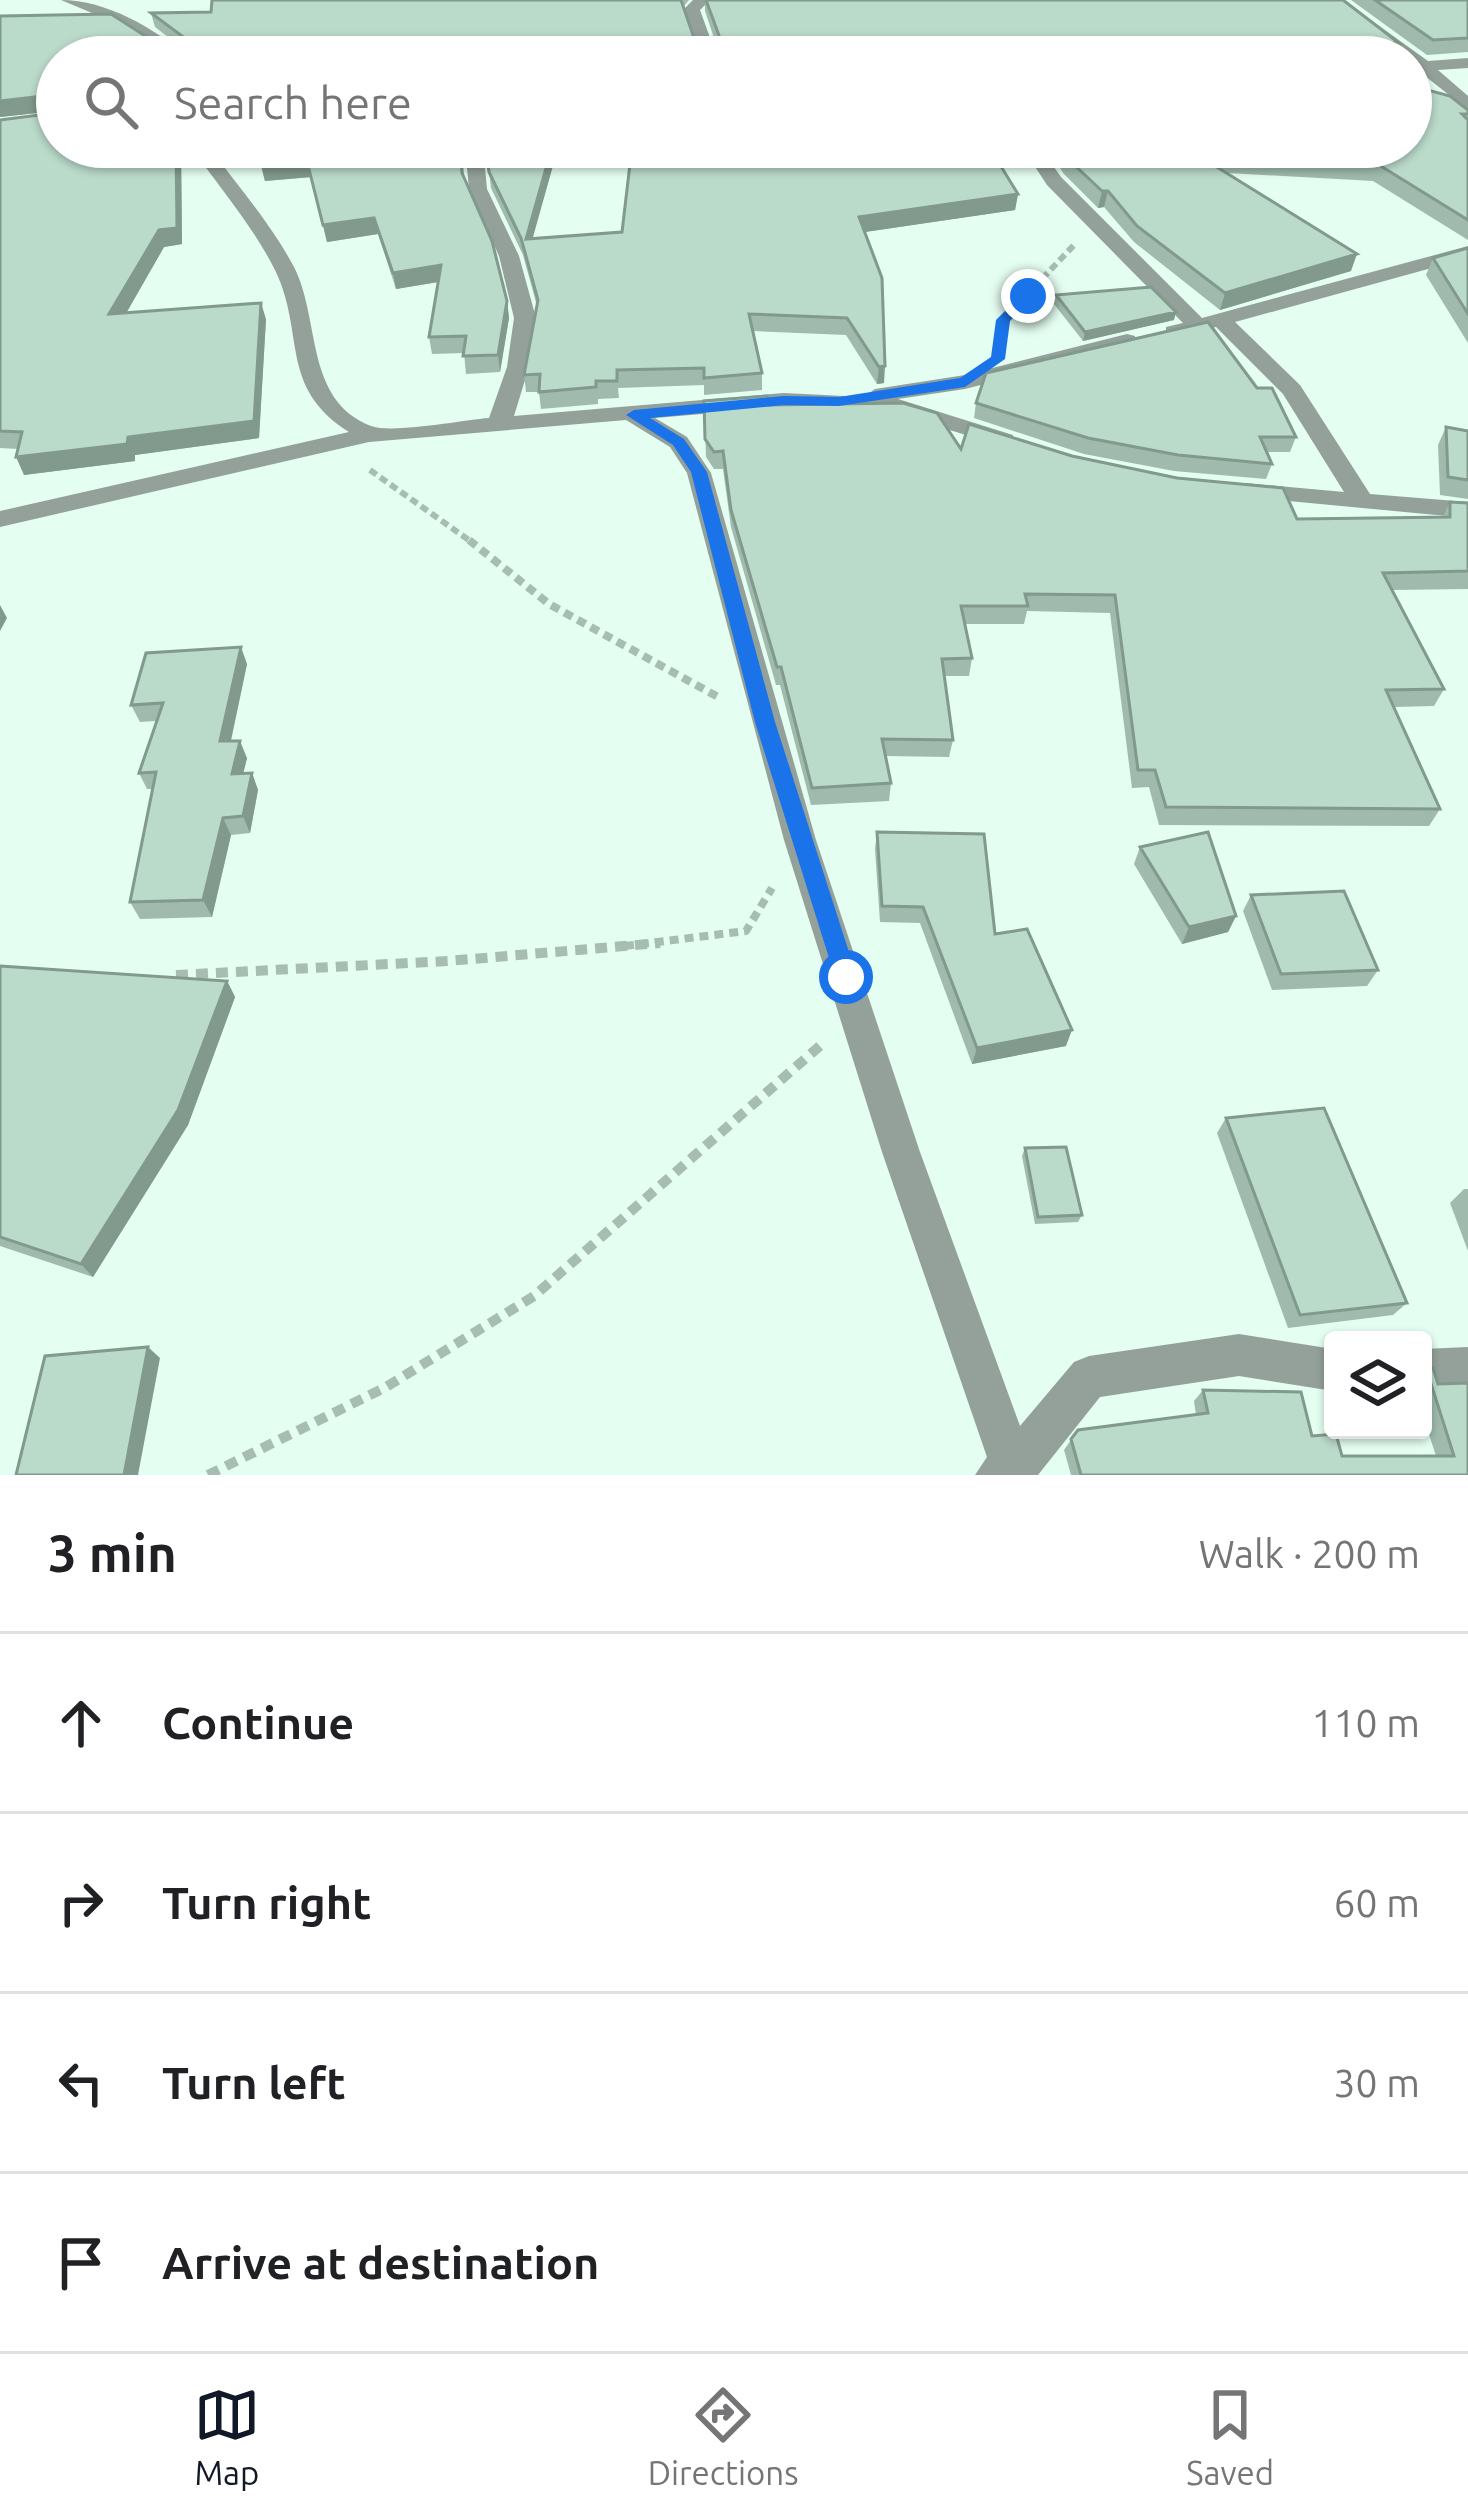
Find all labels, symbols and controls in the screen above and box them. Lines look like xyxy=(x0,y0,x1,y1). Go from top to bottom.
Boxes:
search box xyxy=(36,36,1432,168)
icon: search xyxy=(78,69,144,135)
text: Search here xyxy=(174,77,412,128)
route end xyxy=(1001,269,1055,323)
route start xyxy=(819,950,873,1004)
map controls xyxy=(1324,1331,1432,1439)
button: layers xyxy=(1324,1331,1432,1439)
text: 3 min xyxy=(48,1524,177,1582)
text: Walk · 200 m xyxy=(1199,1532,1420,1575)
icon: ahead xyxy=(48,1690,114,1756)
text: Continue xyxy=(162,1697,354,1748)
text: 110 m xyxy=(1311,1701,1420,1744)
icon: right xyxy=(48,1870,114,1936)
text: Turn right xyxy=(162,1877,371,1928)
text: 60 m xyxy=(1333,1881,1420,1924)
icon: left xyxy=(48,2050,114,2116)
text: Turn left xyxy=(162,2057,346,2108)
text: 30 m xyxy=(1333,2061,1420,2104)
icon: arrive xyxy=(48,2230,114,2296)
text: Arrive at destination xyxy=(162,2237,599,2288)
tab: Map xyxy=(194,2382,260,2491)
tab: Directions xyxy=(648,2382,798,2491)
tab: Saved xyxy=(1186,2382,1274,2491)

